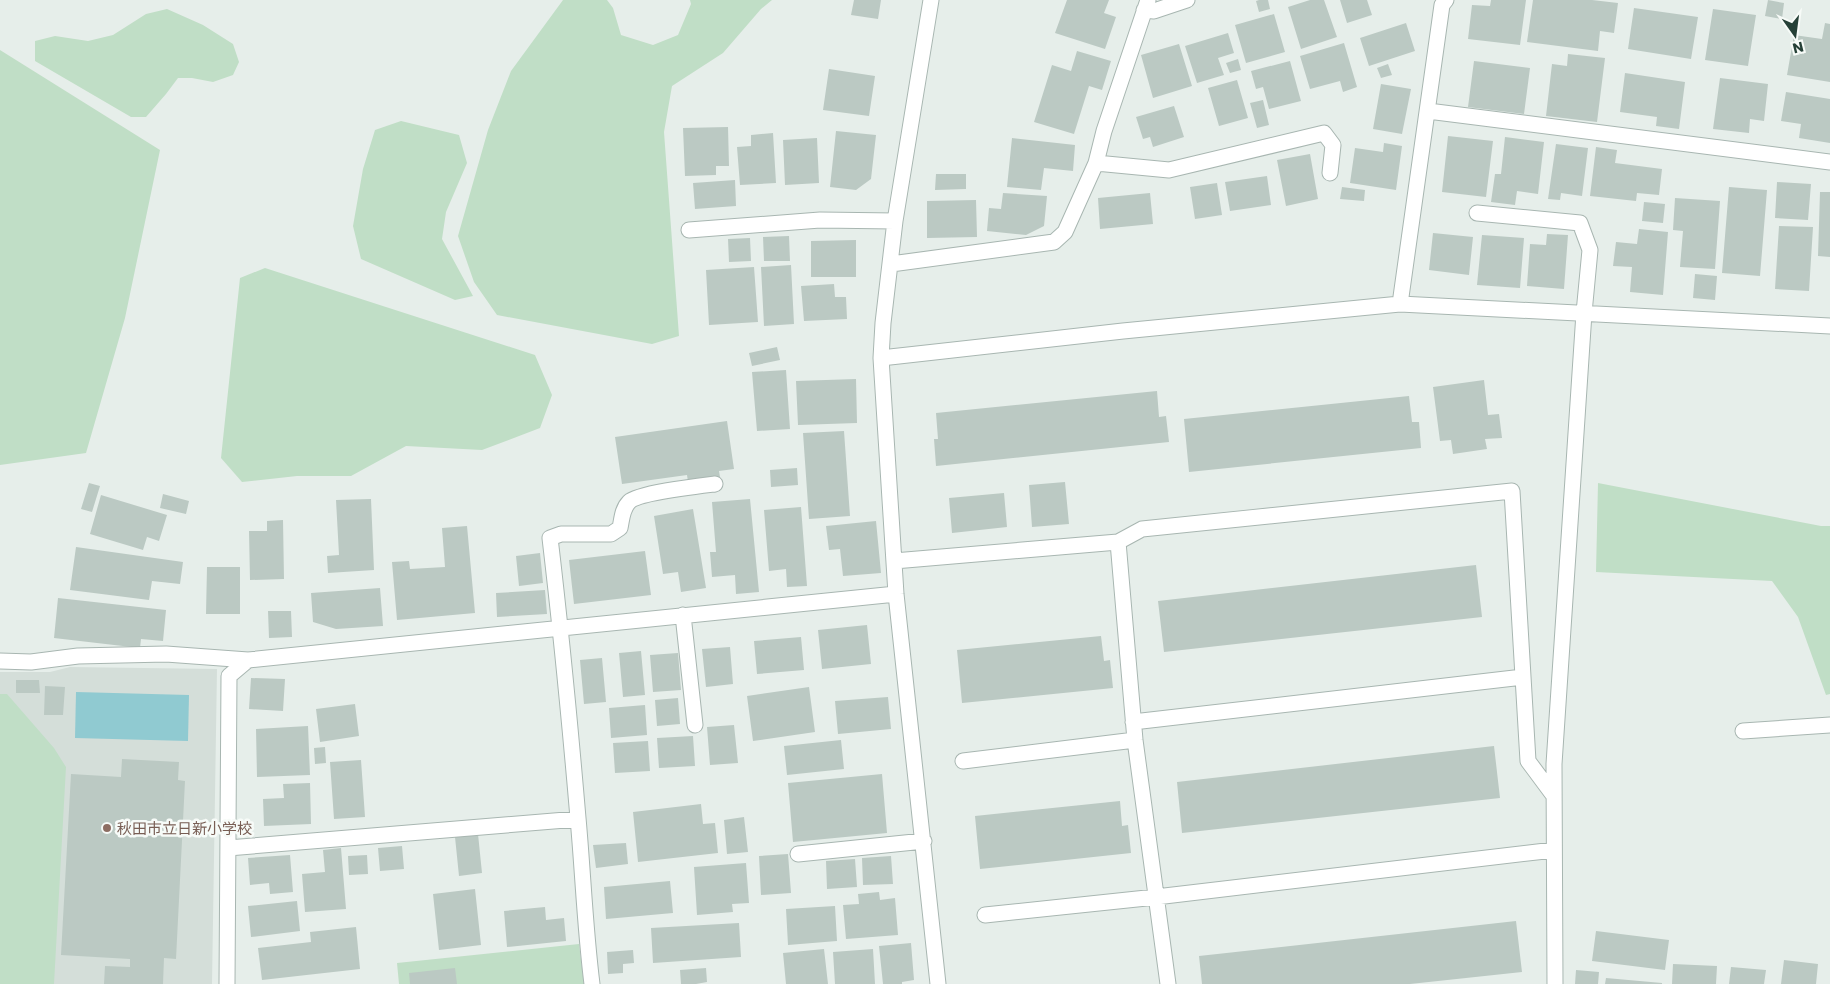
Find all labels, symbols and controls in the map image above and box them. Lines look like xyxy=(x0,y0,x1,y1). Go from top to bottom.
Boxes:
north arrow xyxy=(1770,10,1820,60)
text: N xyxy=(1791,37,1806,59)
place label: 秋田市立日新小学校 xyxy=(117,818,252,839)
marker: 秋田市立日新小学校 xyxy=(101,822,113,834)

